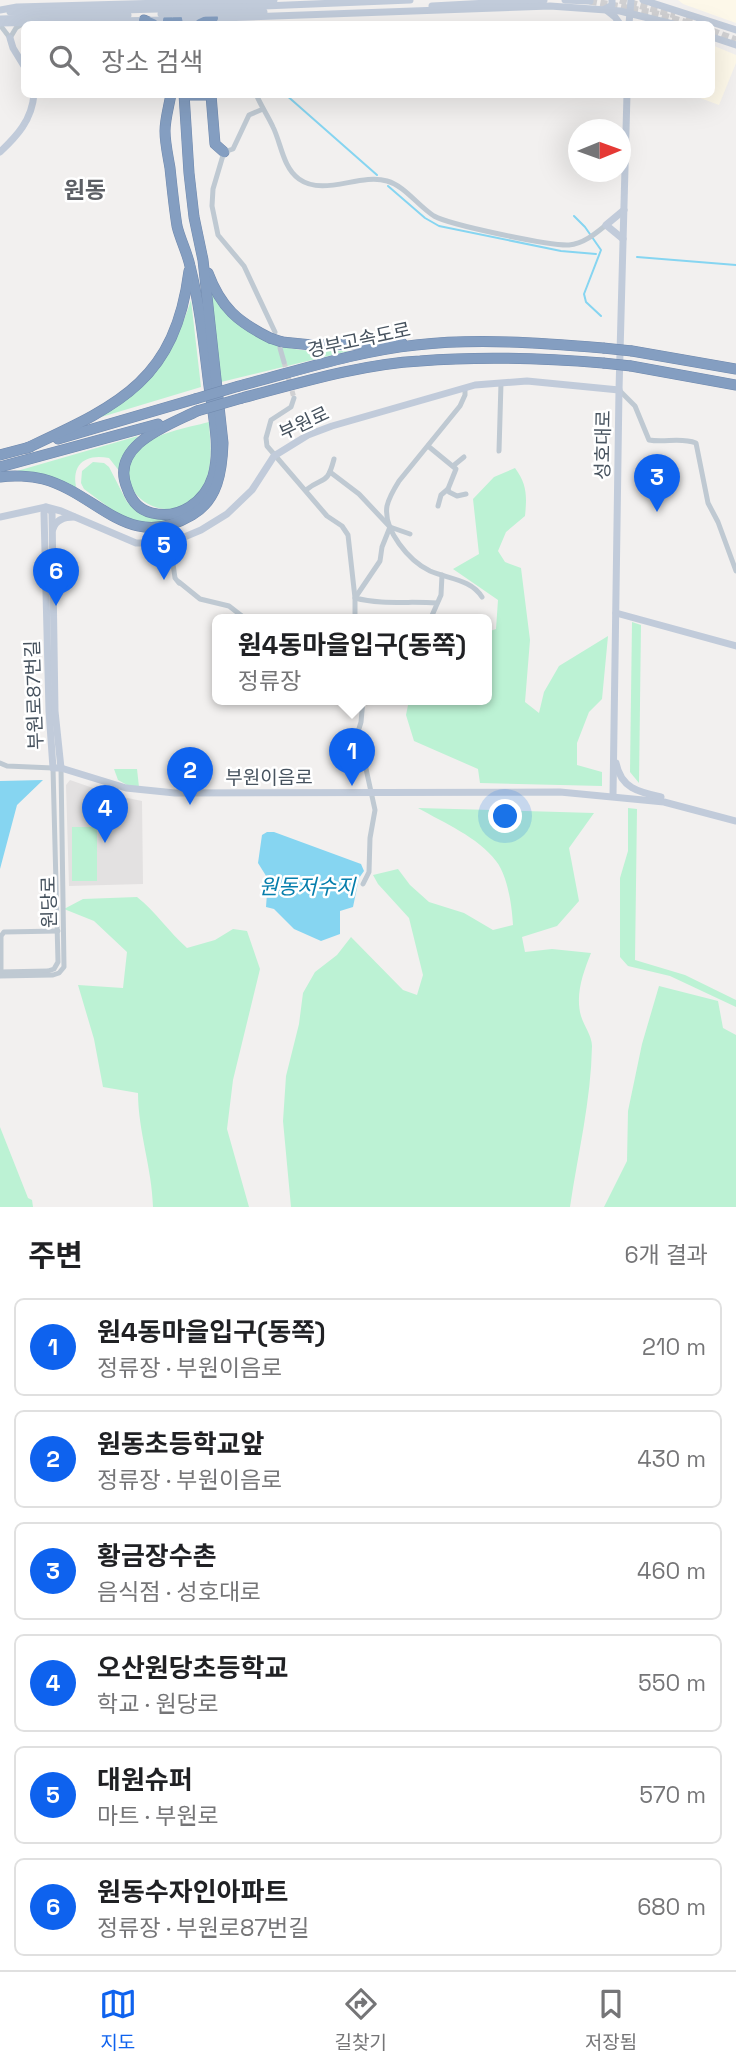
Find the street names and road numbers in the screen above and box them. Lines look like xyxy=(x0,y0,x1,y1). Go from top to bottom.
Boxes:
street label: 경부고속도로 xyxy=(305,317,413,363)
street label: 부원로 xyxy=(275,401,333,445)
street label: 성호대로 xyxy=(590,410,616,480)
street label: 부원로87번길 xyxy=(20,640,48,750)
street label: 부원이음로 xyxy=(225,765,313,790)
street label: 원당로 xyxy=(36,876,62,928)

